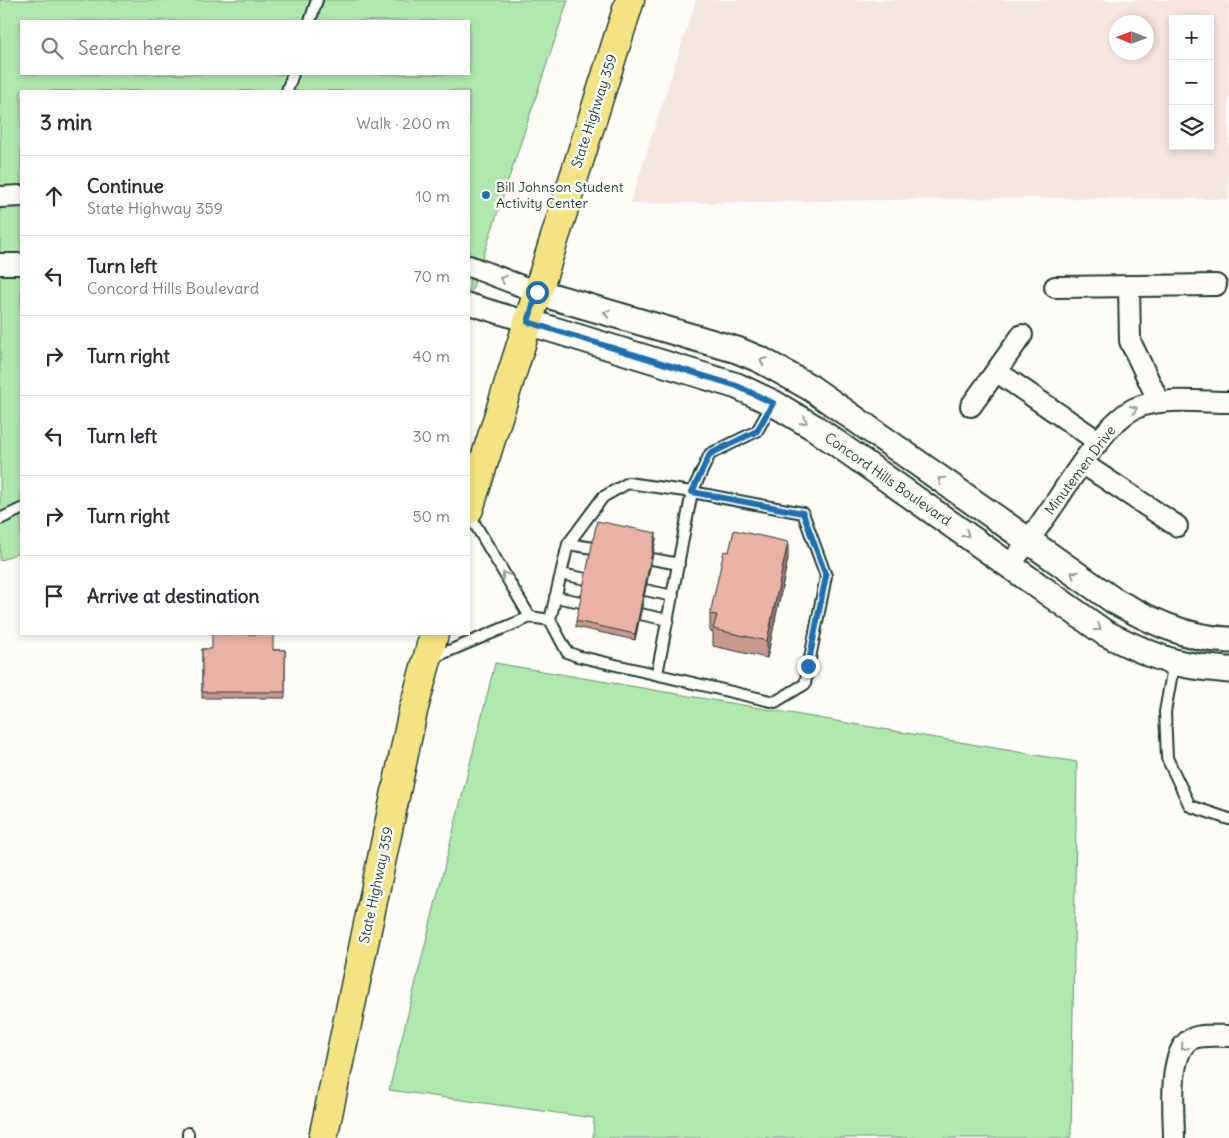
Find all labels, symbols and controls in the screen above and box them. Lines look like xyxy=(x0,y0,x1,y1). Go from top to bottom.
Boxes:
north arrow xyxy=(1109,15,1154,60)
map controls xyxy=(1169,15,1214,150)
button: + xyxy=(1169,15,1214,60)
search box xyxy=(20,20,470,75)
icon: search xyxy=(38,34,66,62)
text: Search here xyxy=(78,36,181,60)
street label: State Highway 359 xyxy=(567,52,621,170)
button: − xyxy=(1169,60,1214,105)
button: layers xyxy=(1169,105,1214,150)
text: 3 min xyxy=(40,109,92,136)
text: Walk · 200 m xyxy=(356,113,450,133)
text: Continue xyxy=(87,174,164,198)
place label: Bill Johnson Student Activity Center xyxy=(496,178,624,212)
icon: ahead xyxy=(40,182,68,210)
text: 10 m xyxy=(415,186,450,206)
marker: Bill Johnson Student Activity Center xyxy=(480,189,492,201)
text: State Highway 359 xyxy=(87,198,223,218)
text: Turn left xyxy=(87,254,157,278)
icon: left xyxy=(40,262,68,290)
text: 70 m xyxy=(414,266,450,286)
one-way arrow xyxy=(499,275,508,285)
text: Concord Hills Boulevard xyxy=(87,278,259,298)
route start xyxy=(526,281,549,304)
one-way arrow xyxy=(604,308,612,318)
icon: right xyxy=(40,342,68,370)
text: Turn right xyxy=(87,344,170,368)
text: 40 m xyxy=(412,346,450,366)
one-way arrow xyxy=(759,357,768,367)
one-way arrow xyxy=(1129,405,1138,416)
one-way arrow xyxy=(798,415,807,424)
icon: left xyxy=(40,422,68,450)
street label: Minutemen Drive xyxy=(1041,422,1119,518)
text: Turn left xyxy=(87,424,157,448)
text: 30 m xyxy=(413,426,450,446)
street label: Concord Hills Boulevard xyxy=(821,428,955,530)
one-way arrow xyxy=(937,477,947,486)
icon: right xyxy=(40,502,68,530)
text: Turn right xyxy=(87,504,170,528)
text: 50 m xyxy=(412,506,450,526)
one-way arrow xyxy=(960,528,969,537)
one-way arrow xyxy=(1070,571,1080,580)
one-way arrow xyxy=(502,572,512,581)
icon: arrive xyxy=(40,582,68,610)
text: Arrive at destination xyxy=(87,584,260,608)
one-way arrow xyxy=(1092,622,1101,632)
route end xyxy=(797,655,820,678)
street label: State Highway 359 xyxy=(355,825,397,945)
one-way arrow xyxy=(1181,1041,1190,1050)

